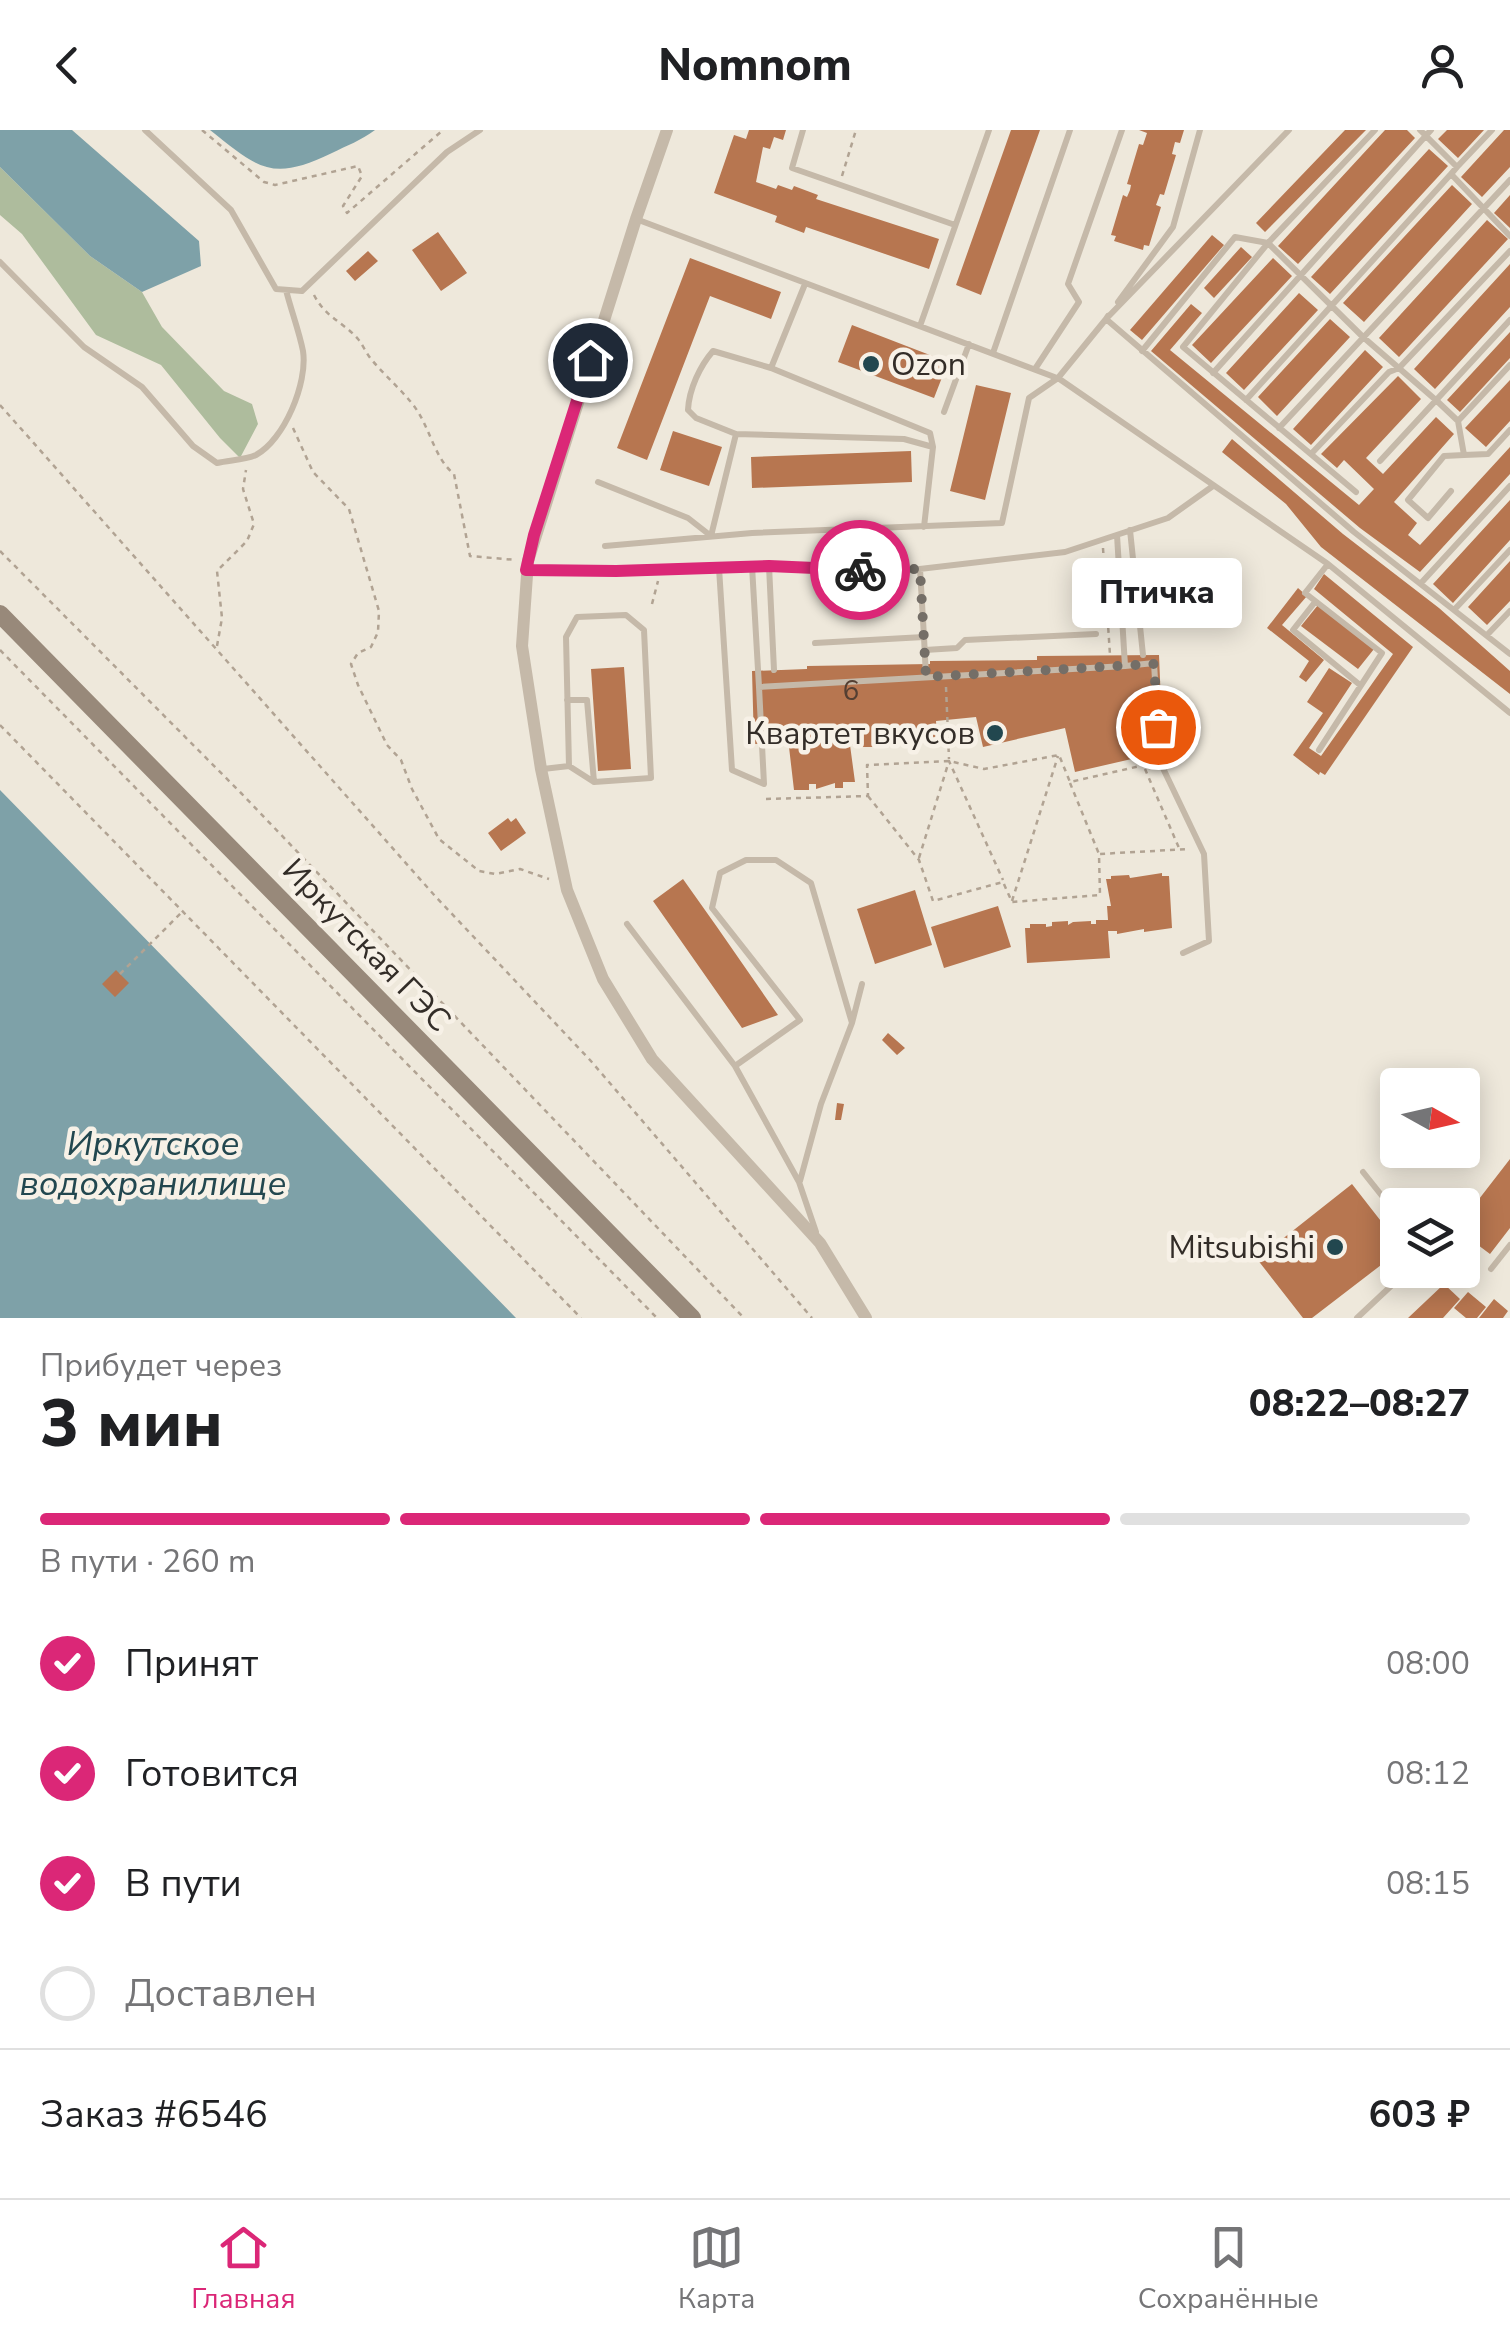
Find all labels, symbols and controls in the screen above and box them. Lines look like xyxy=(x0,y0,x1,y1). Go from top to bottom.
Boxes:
text: Nomnom xyxy=(658,35,852,96)
icon: back xyxy=(40,38,95,93)
icon: person xyxy=(1415,38,1470,93)
pin xyxy=(548,318,633,403)
icon: home xyxy=(563,333,618,388)
place label: Ozon xyxy=(891,343,966,386)
marker: Ozon xyxy=(860,353,882,375)
courier xyxy=(810,520,910,620)
icon: bike xyxy=(833,543,888,598)
callout: Птичка xyxy=(1073,557,1243,627)
text: Птичка xyxy=(1099,571,1215,614)
house number: 6 xyxy=(843,672,859,710)
pin xyxy=(1116,685,1201,770)
icon: bag xyxy=(1131,700,1186,755)
place label: Квартет вкусов xyxy=(745,712,975,755)
marker: Квартет вкусов xyxy=(984,722,1006,744)
street label: Иркутская ГЭС xyxy=(273,849,460,1041)
north arrow xyxy=(1380,1068,1480,1168)
map controls xyxy=(1380,1068,1480,1288)
water label: Иркутское водохранилище xyxy=(20,1120,286,1207)
button: layers xyxy=(1380,1188,1480,1288)
place label: Mitsubishi xyxy=(1169,1226,1315,1269)
marker: Mitsubishi xyxy=(1324,1236,1346,1258)
text: Прибудет через xyxy=(40,1344,282,1387)
text: 08:22–08:27 xyxy=(1249,1378,1470,1429)
text: 3 мин xyxy=(40,1380,223,1469)
text: В пути · 260 m xyxy=(40,1540,255,1583)
icon: check xyxy=(40,1636,95,1691)
text: Принят xyxy=(125,1638,258,1689)
text: 08:00 xyxy=(1386,1642,1470,1685)
icon: check xyxy=(40,1746,95,1801)
text: Готовится xyxy=(125,1748,299,1799)
text: 08:12 xyxy=(1386,1752,1470,1795)
icon: check xyxy=(40,1856,95,1911)
text: В пути xyxy=(125,1858,242,1909)
text: 08:15 xyxy=(1386,1862,1470,1905)
text: Доставлен xyxy=(125,1968,317,2019)
text: Заказ #6546 xyxy=(40,2089,268,2140)
text: 603 ₽ xyxy=(1369,2089,1470,2140)
tab: Главная xyxy=(191,2220,296,2318)
tab: Карта xyxy=(678,2220,755,2318)
tab: Сохранённые xyxy=(1138,2220,1319,2318)

